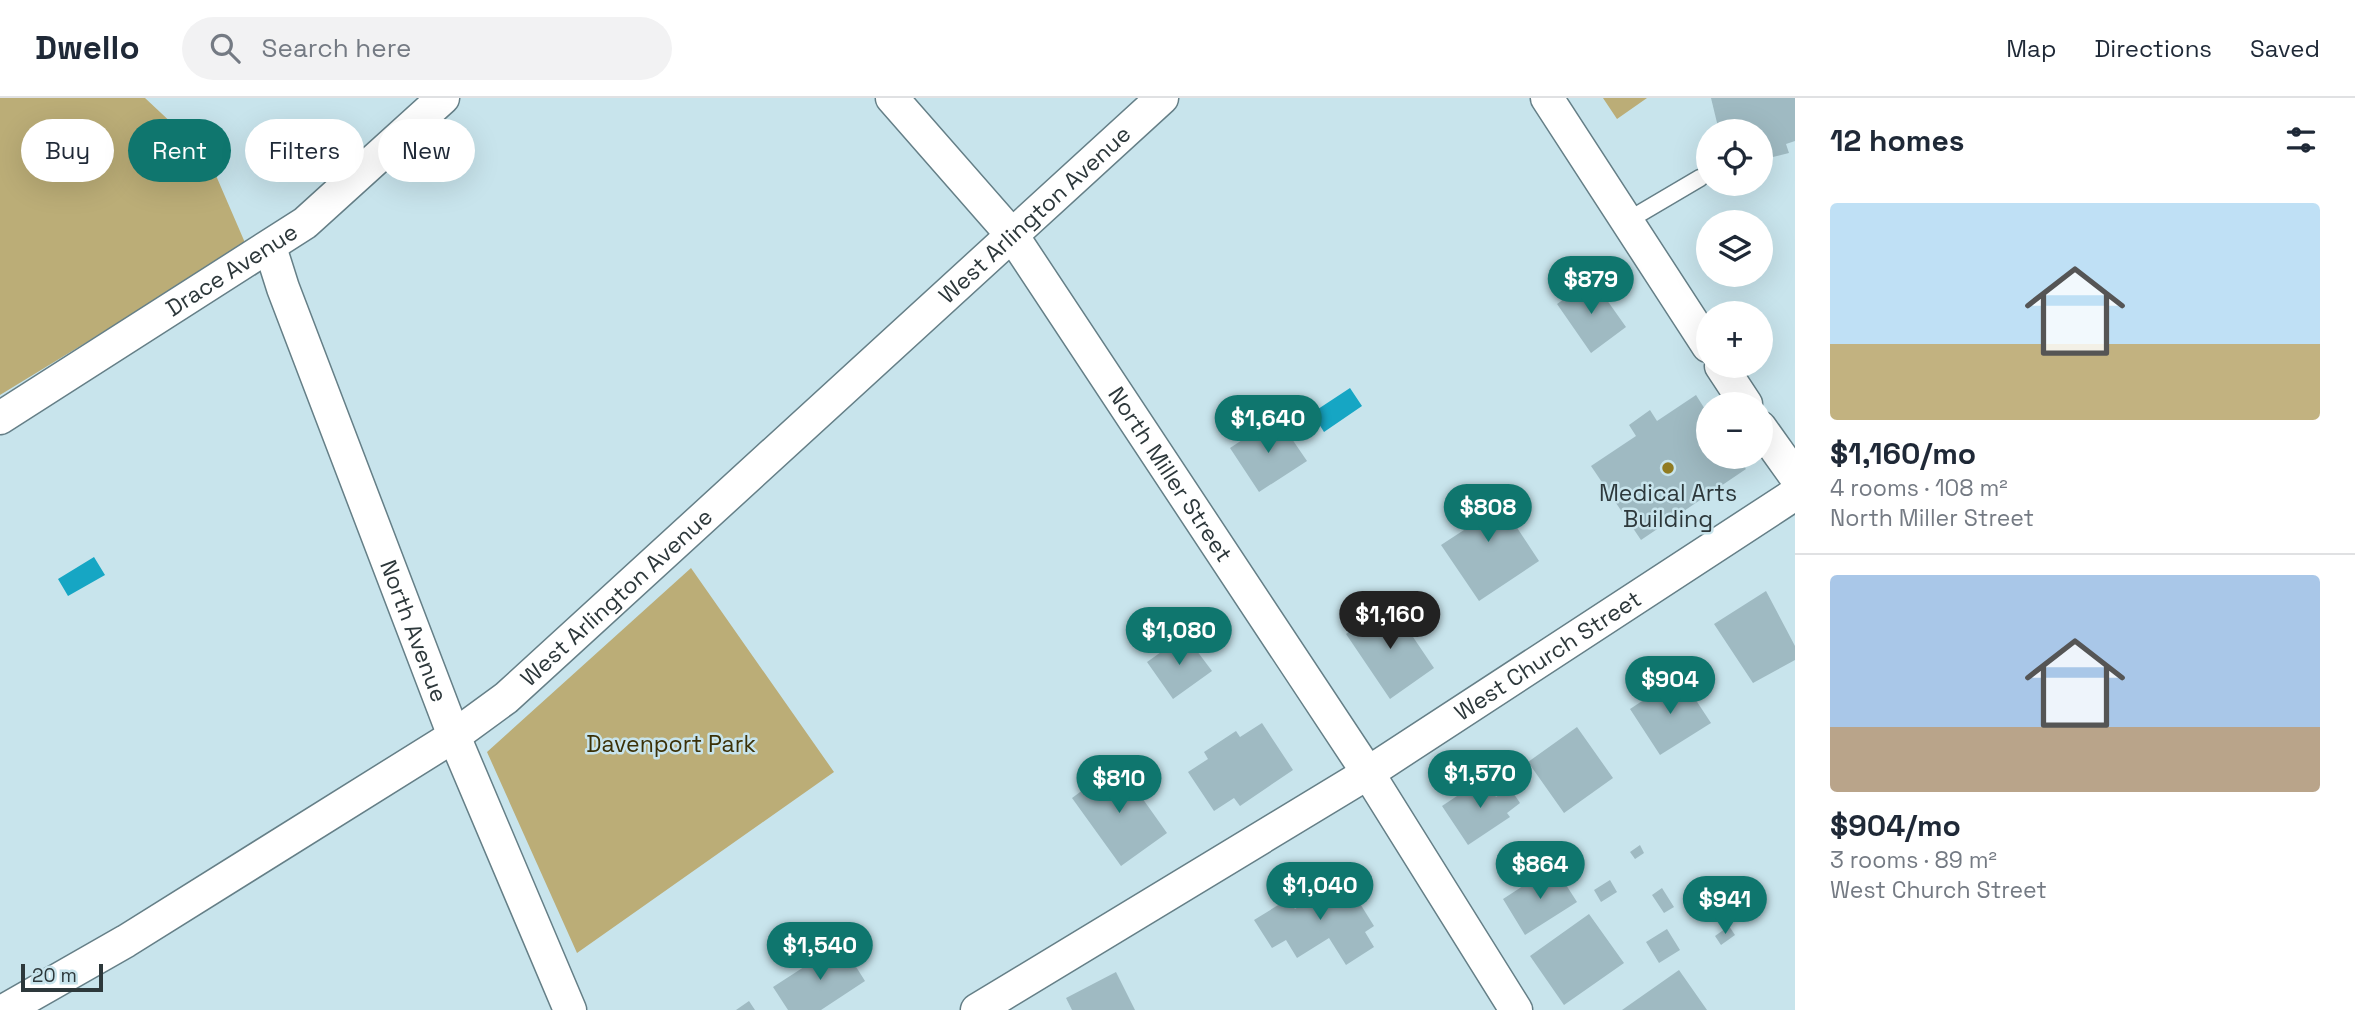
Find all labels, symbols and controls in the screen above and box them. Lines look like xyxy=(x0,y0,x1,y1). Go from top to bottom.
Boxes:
search box xyxy=(182,17,672,80)
text: Dwello xyxy=(35,27,140,69)
icon: search xyxy=(206,29,244,67)
text: Search here xyxy=(262,31,411,65)
text: Map xyxy=(2006,33,2056,64)
text: Directions xyxy=(2094,33,2212,64)
text: Saved xyxy=(2250,33,2320,64)
chip: Buy xyxy=(21,119,114,182)
chip: Rent xyxy=(128,119,231,182)
chip: Filters xyxy=(245,119,364,182)
chip: New xyxy=(378,119,475,182)
street label: West Arlington Avenue xyxy=(932,119,1137,310)
map controls xyxy=(1696,119,1773,469)
button: locate xyxy=(1696,119,1773,196)
text: 12 homes xyxy=(1830,121,1965,160)
icon: filters xyxy=(2282,121,2320,159)
button: layers xyxy=(1696,210,1773,287)
street label: Drace Avenue xyxy=(160,217,303,323)
icon: home xyxy=(2012,248,2138,374)
pin: $879 xyxy=(1550,256,1632,316)
text: $879 xyxy=(1564,264,1618,294)
button: + xyxy=(1696,301,1773,378)
street label: North Miller Street xyxy=(1101,381,1239,568)
button: − xyxy=(1696,392,1773,469)
pin: $1,640 xyxy=(1211,396,1325,455)
text: $1,640 xyxy=(1231,403,1305,433)
text: $1,160/mo xyxy=(1830,434,1976,473)
marker: Medical Arts Building xyxy=(1660,460,1676,476)
text: 4 rooms · 108 m² xyxy=(1830,473,2008,503)
place label: Medical Arts Building xyxy=(1599,478,1737,534)
pin: $808 xyxy=(1447,484,1529,544)
text: $808 xyxy=(1460,492,1516,522)
street label: West Arlington Avenue xyxy=(514,502,719,693)
text: North Miller Street xyxy=(1830,503,2034,533)
street label: North Avenue xyxy=(373,556,455,706)
street label: West Church Street xyxy=(1449,584,1647,727)
pin: $1,160 xyxy=(1333,592,1447,651)
text: $1,160 xyxy=(1355,599,1425,629)
pin: $1,080 xyxy=(1122,608,1236,667)
text: $1,080 xyxy=(1142,615,1216,645)
icon: home xyxy=(2012,620,2138,746)
pin: $904 xyxy=(1629,656,1711,716)
text: $904 xyxy=(1641,664,1699,694)
park label: Davenport Park xyxy=(586,729,756,759)
pin: $1,570 xyxy=(1423,750,1537,810)
pin: $810 xyxy=(1078,756,1160,815)
text: $1,570 xyxy=(1444,758,1516,788)
text: $810 xyxy=(1092,763,1146,793)
text: $904/mo xyxy=(1830,806,1961,845)
pin: $864 xyxy=(1499,842,1581,901)
text: 3 rooms · 89 m² xyxy=(1830,845,1997,875)
text: $864 xyxy=(1512,849,1568,879)
pin: $1,040 xyxy=(1263,862,1377,922)
text: $1,040 xyxy=(1282,870,1358,900)
text: West Church Street xyxy=(1830,875,2047,905)
pin: $941 xyxy=(1684,876,1766,936)
text: $941 xyxy=(1699,884,1751,914)
pin: $1,540 xyxy=(763,922,877,982)
text: $1,540 xyxy=(783,930,857,960)
scale bar xyxy=(21,961,103,993)
text: 20 m xyxy=(32,963,77,988)

